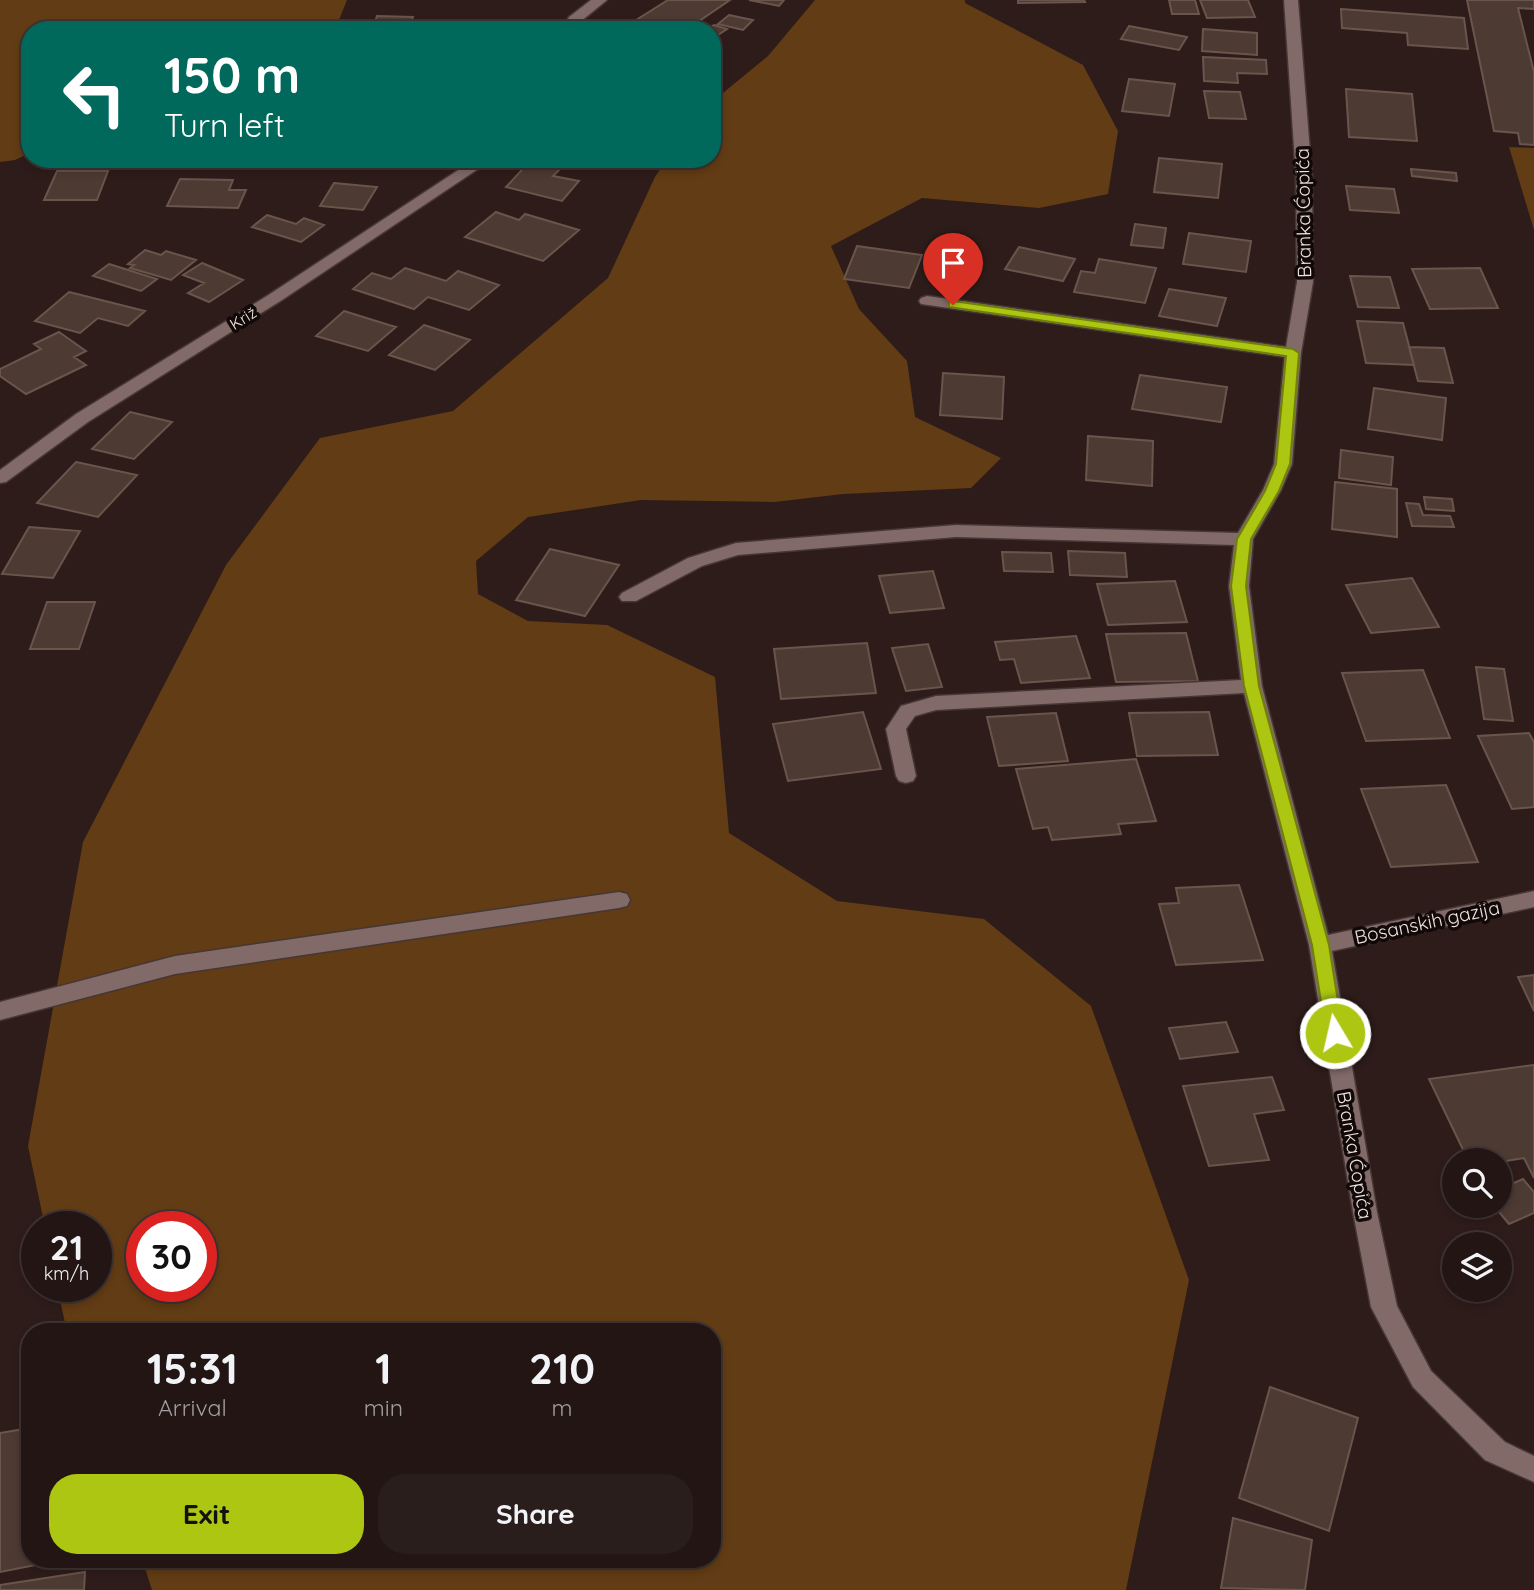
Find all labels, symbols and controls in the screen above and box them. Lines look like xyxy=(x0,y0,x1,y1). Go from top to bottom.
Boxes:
text: 150 m xyxy=(164,44,300,105)
icon: left xyxy=(49,49,140,140)
text: Turn left xyxy=(164,105,285,145)
street label: Branka Ćopića xyxy=(1290,148,1316,278)
pin xyxy=(923,233,983,305)
icon: arrive xyxy=(934,244,972,282)
street label: Križ xyxy=(226,302,260,334)
street label: Bosanskih gazija xyxy=(1352,895,1502,949)
position arrow xyxy=(1298,996,1372,1070)
street label: Branka Ćopića xyxy=(1332,1089,1378,1221)
map controls xyxy=(1442,1148,1512,1302)
button: search xyxy=(1442,1148,1512,1218)
speed limit sign: 30 xyxy=(126,1211,217,1302)
text: 21 xyxy=(50,1225,83,1269)
button: layers xyxy=(1442,1232,1512,1302)
text: km/h xyxy=(44,1262,89,1285)
text: 15:31 xyxy=(147,1342,238,1395)
text: 1 xyxy=(375,1342,392,1395)
text: 210 xyxy=(529,1342,595,1395)
text: Arrival xyxy=(158,1393,227,1422)
text: min xyxy=(364,1393,403,1422)
text: m xyxy=(552,1393,573,1422)
button: Exit xyxy=(49,1474,364,1554)
button: Share xyxy=(378,1474,693,1554)

